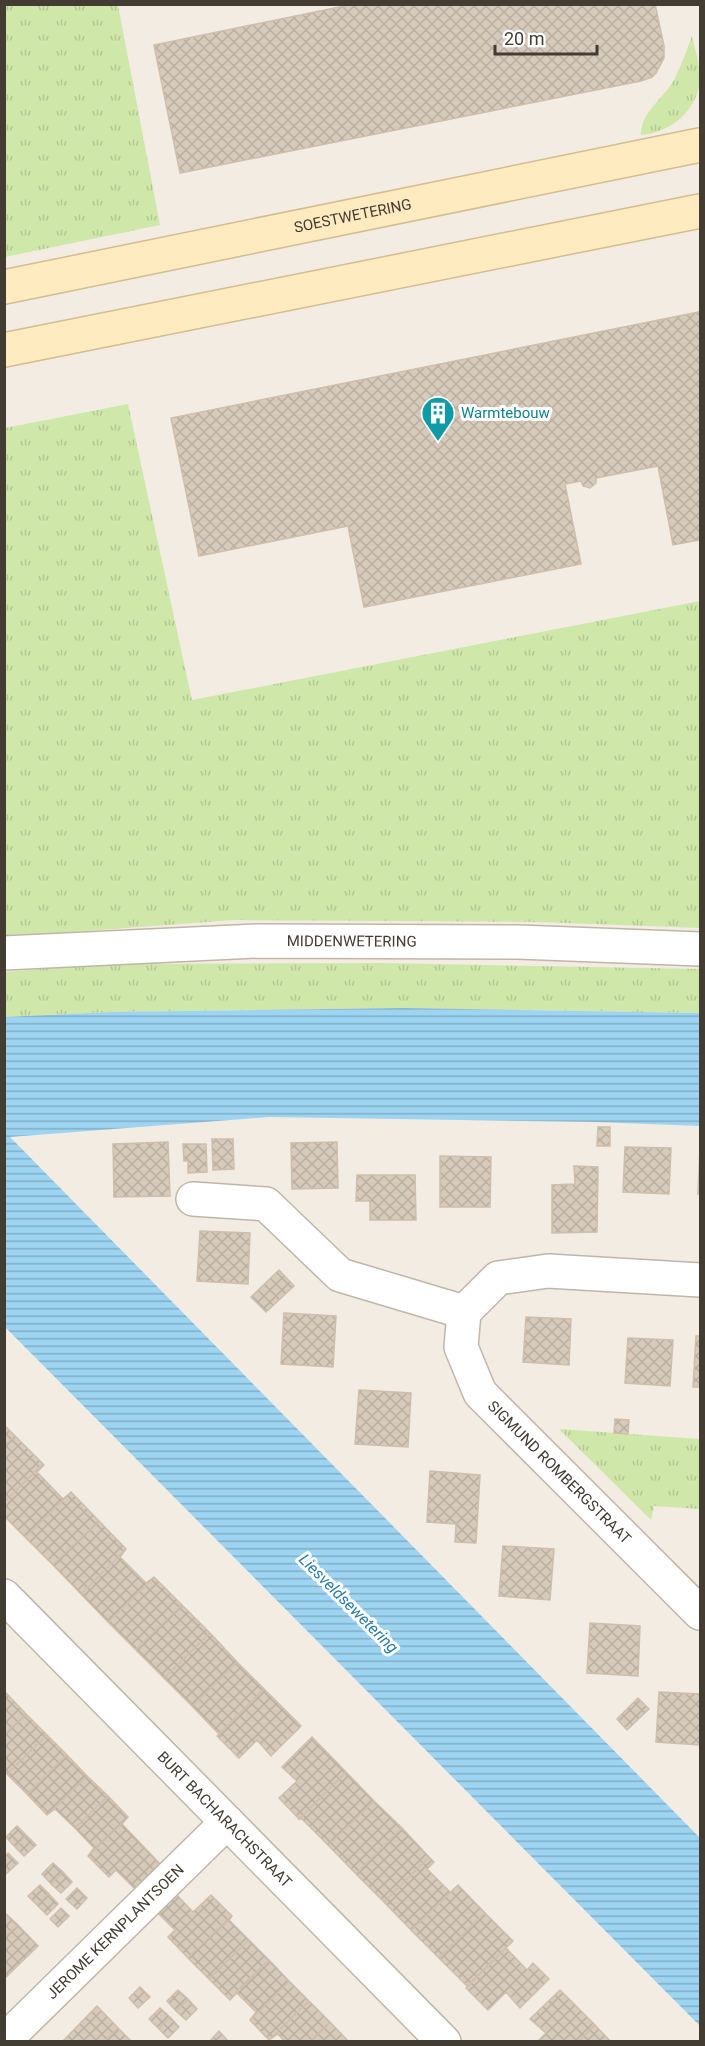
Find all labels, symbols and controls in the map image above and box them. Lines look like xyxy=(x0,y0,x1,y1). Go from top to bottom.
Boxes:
scale bar xyxy=(495,18,597,56)
text: 20 m xyxy=(504,28,544,49)
street label: SOESTWETERING xyxy=(292,195,413,237)
building icon: Warmtebouw xyxy=(420,395,456,442)
place label: Warmtebouw xyxy=(461,404,550,422)
street label: MIDDENWETERING xyxy=(287,932,417,951)
street label: SIGMUND ROMBERGSTRAAT xyxy=(484,1397,635,1548)
water label: Liesveldsewetering xyxy=(295,1550,402,1657)
street label: BURT BACHARACHSTRAAT xyxy=(154,1748,296,1891)
street label: JEROME KERNPLANTSOEN xyxy=(43,1860,188,2003)

